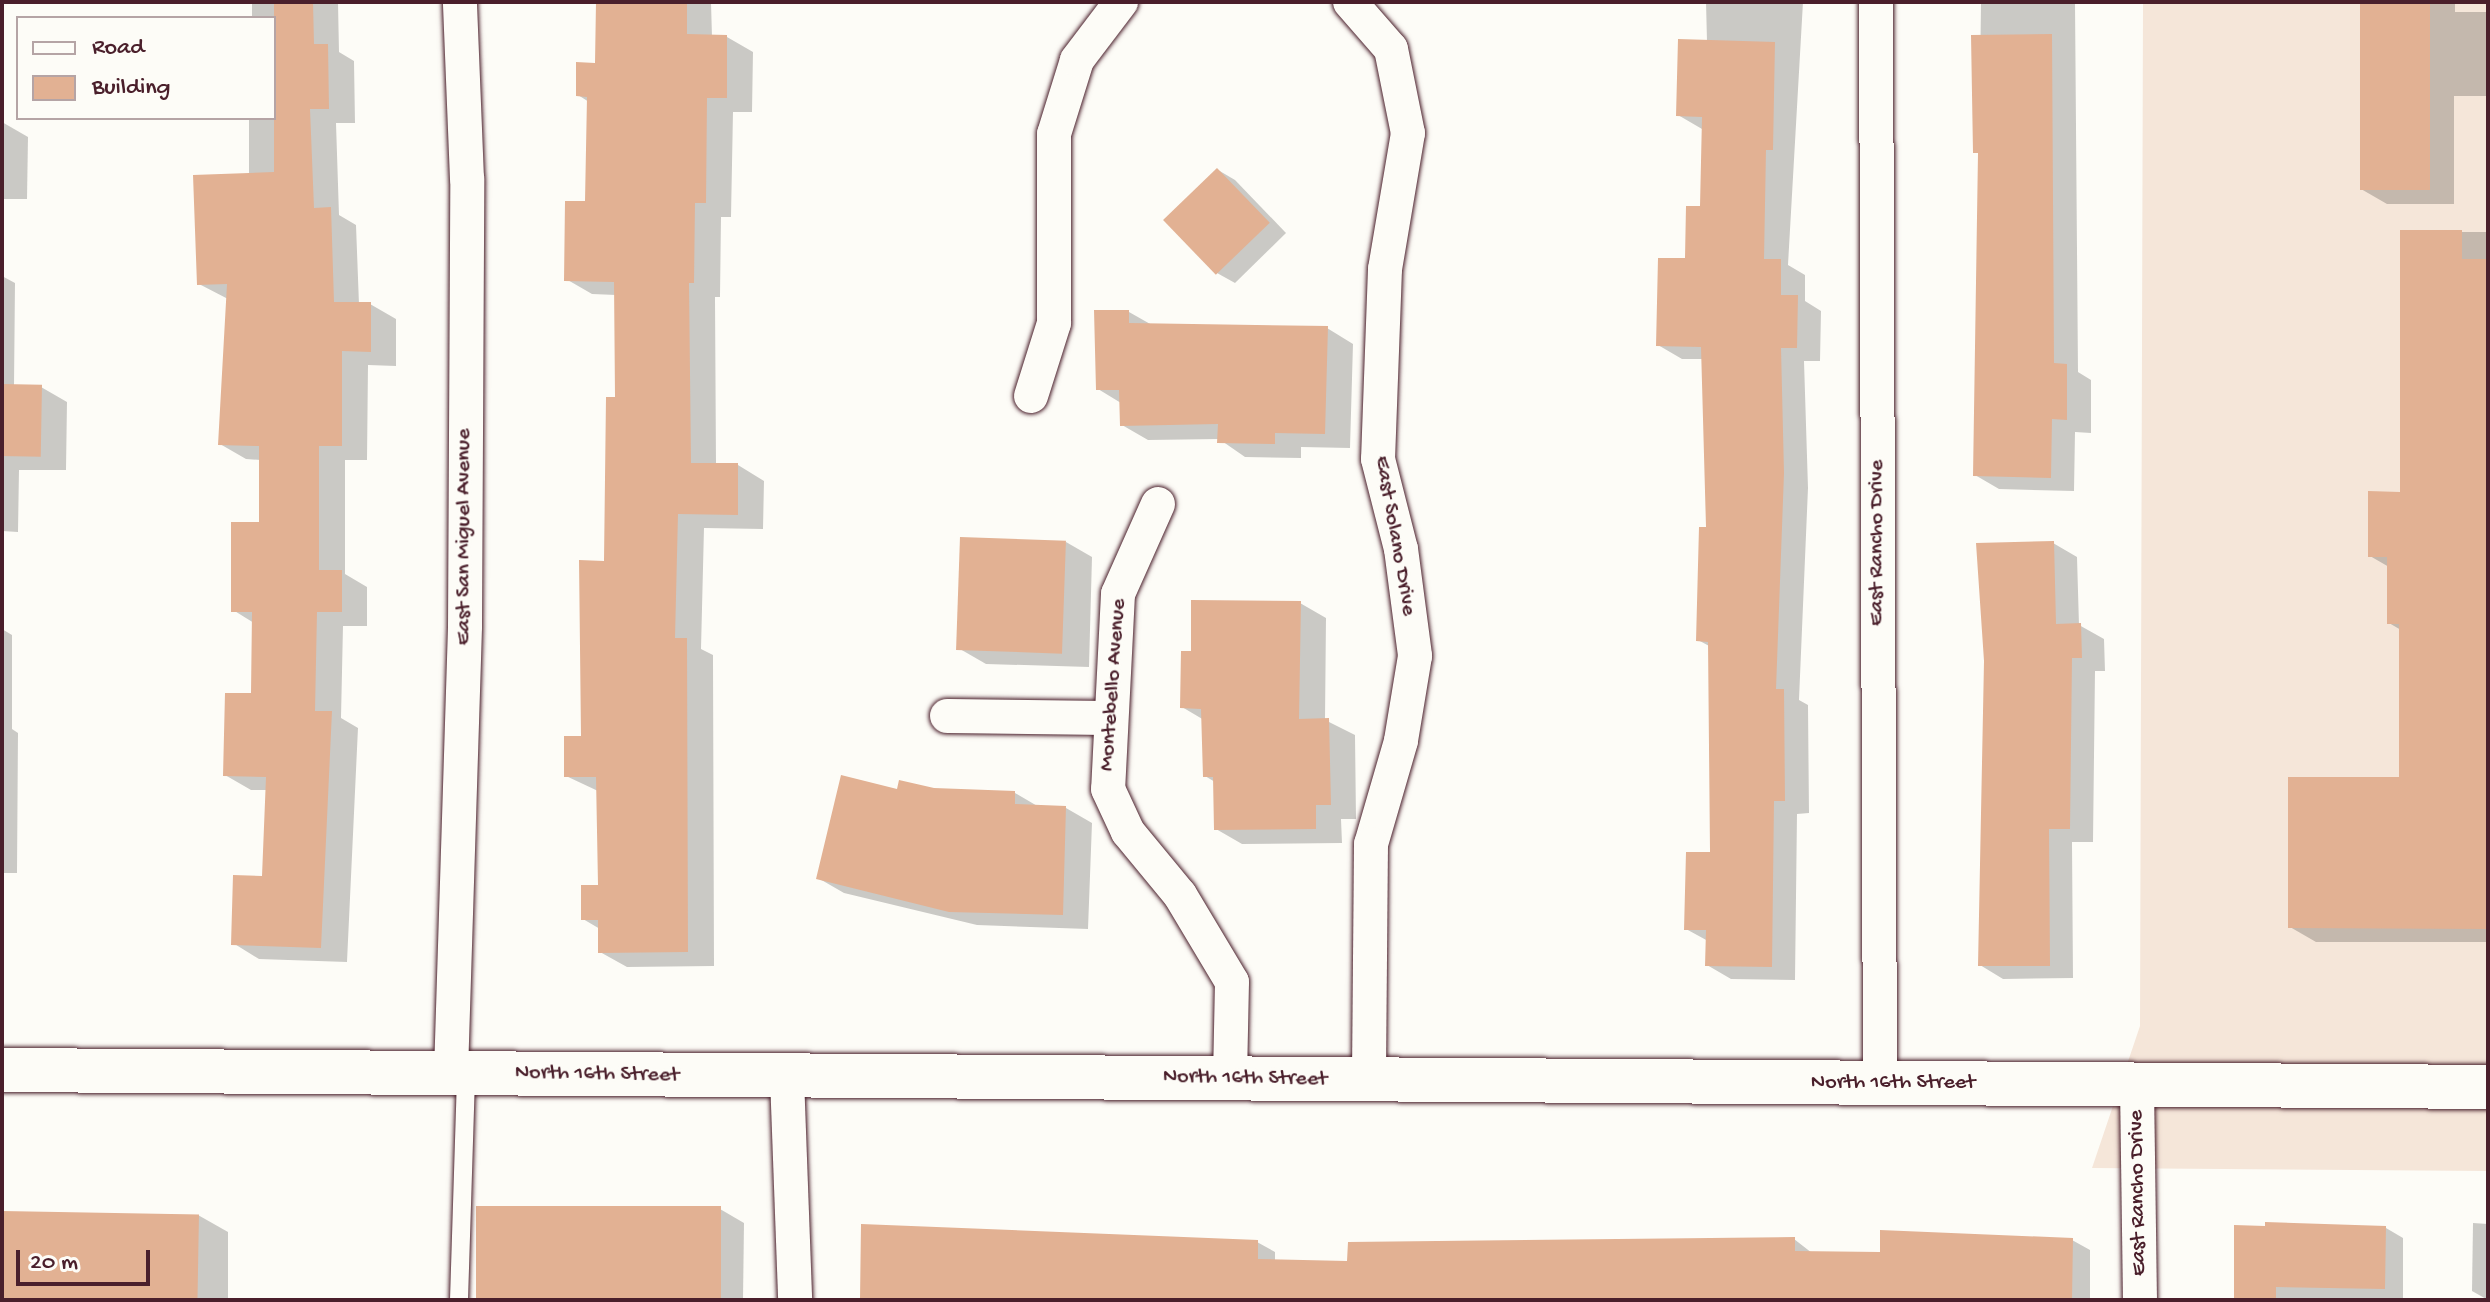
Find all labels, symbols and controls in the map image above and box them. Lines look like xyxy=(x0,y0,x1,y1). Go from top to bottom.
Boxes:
legend xyxy=(16,16,276,120)
text: Road xyxy=(92,34,144,63)
text: Building xyxy=(92,74,170,103)
street label: East San Miguel Avenue xyxy=(452,429,478,645)
street label: East Solano Drive xyxy=(1367,454,1421,618)
street label: East Rancho Drive xyxy=(1865,460,1891,626)
street label: Montebello Avenue xyxy=(1095,598,1133,772)
street label: North 16th Street xyxy=(515,1060,679,1090)
street label: North 16th Street xyxy=(1163,1064,1327,1094)
street label: North 16th Street xyxy=(1811,1071,1975,1097)
street label: East Rancho Drive xyxy=(2124,1110,2154,1276)
scale bar xyxy=(20,1234,154,1284)
text: 20 m xyxy=(30,1249,78,1278)

